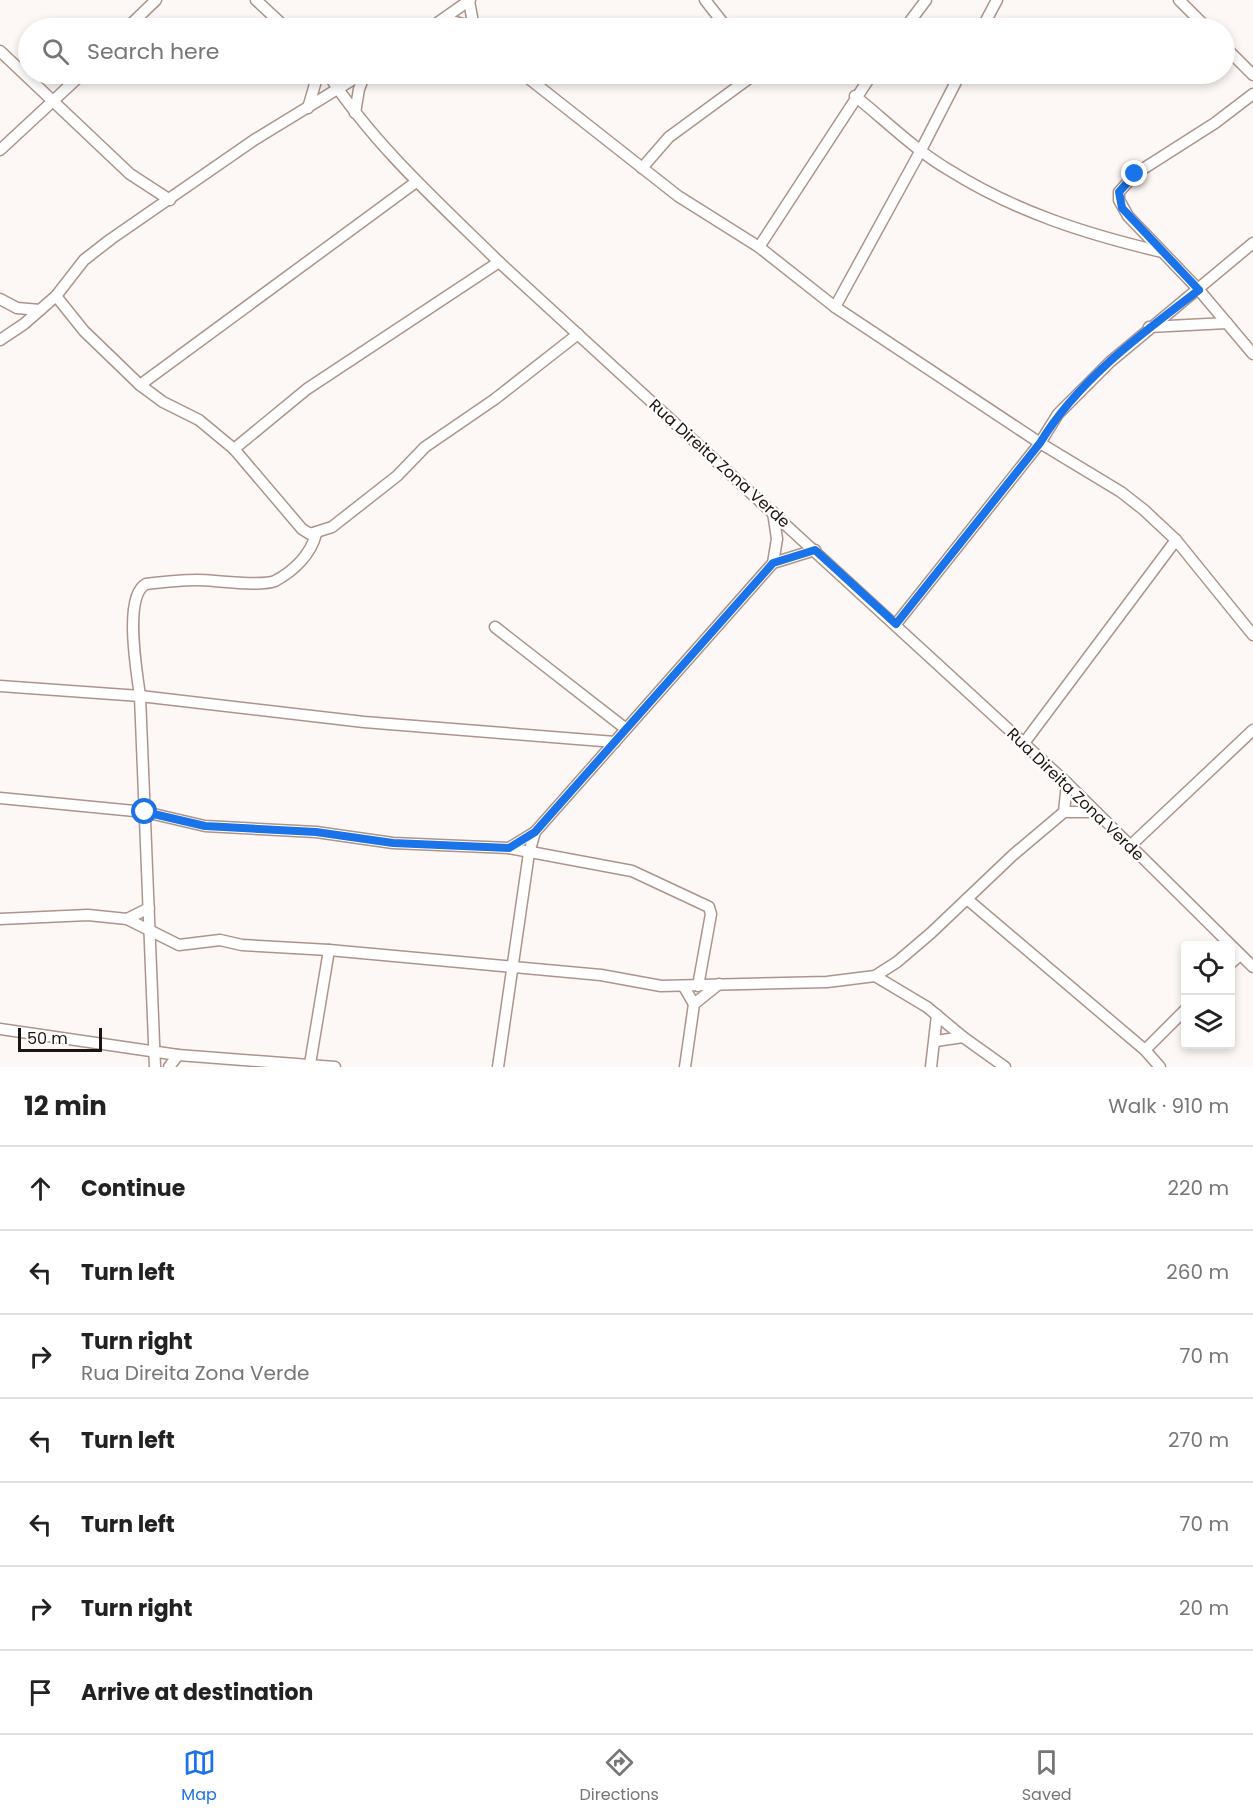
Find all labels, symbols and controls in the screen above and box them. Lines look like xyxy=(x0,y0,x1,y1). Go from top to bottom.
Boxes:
search box xyxy=(18,18,1235,84)
icon: search xyxy=(39,35,72,68)
text: Search here xyxy=(87,36,220,67)
route end xyxy=(1121,160,1147,186)
street label: Rua Direita Zona Verde xyxy=(644,394,795,533)
street label: Rua Direita Zona Verde xyxy=(1002,723,1149,866)
route start xyxy=(131,798,157,824)
map controls xyxy=(1181,941,1235,1049)
button: locate xyxy=(1181,941,1235,995)
button: layers xyxy=(1181,995,1235,1049)
scale bar xyxy=(18,1025,102,1052)
text: 50 m xyxy=(27,1027,68,1050)
text: 12 min xyxy=(24,1088,107,1124)
text: Walk · 910 m xyxy=(1108,1092,1229,1120)
icon: ahead xyxy=(24,1172,57,1205)
text: Continue xyxy=(81,1173,185,1204)
text: 220 m xyxy=(1168,1174,1229,1202)
icon: left xyxy=(24,1256,57,1289)
text: Turn left xyxy=(81,1257,175,1288)
text: 260 m xyxy=(1166,1258,1229,1286)
text: Turn right xyxy=(81,1326,192,1357)
icon: right xyxy=(24,1340,57,1373)
text: 70 m xyxy=(1180,1342,1229,1370)
text: Rua Direita Zona Verde xyxy=(81,1359,309,1387)
icon: left xyxy=(24,1424,57,1457)
text: Turn left xyxy=(81,1425,175,1456)
text: 270 m xyxy=(1168,1426,1229,1454)
icon: left xyxy=(24,1508,57,1541)
text: Turn left xyxy=(81,1509,175,1540)
text: 70 m xyxy=(1180,1510,1229,1538)
icon: right xyxy=(24,1592,57,1625)
text: Turn right xyxy=(81,1593,192,1624)
text: 20 m xyxy=(1179,1594,1229,1622)
icon: arrive xyxy=(24,1676,57,1709)
text: Arrive at destination xyxy=(81,1677,313,1708)
tab: Map xyxy=(181,1746,217,1807)
tab: Directions xyxy=(580,1746,659,1807)
tab: Saved xyxy=(1022,1746,1072,1807)

